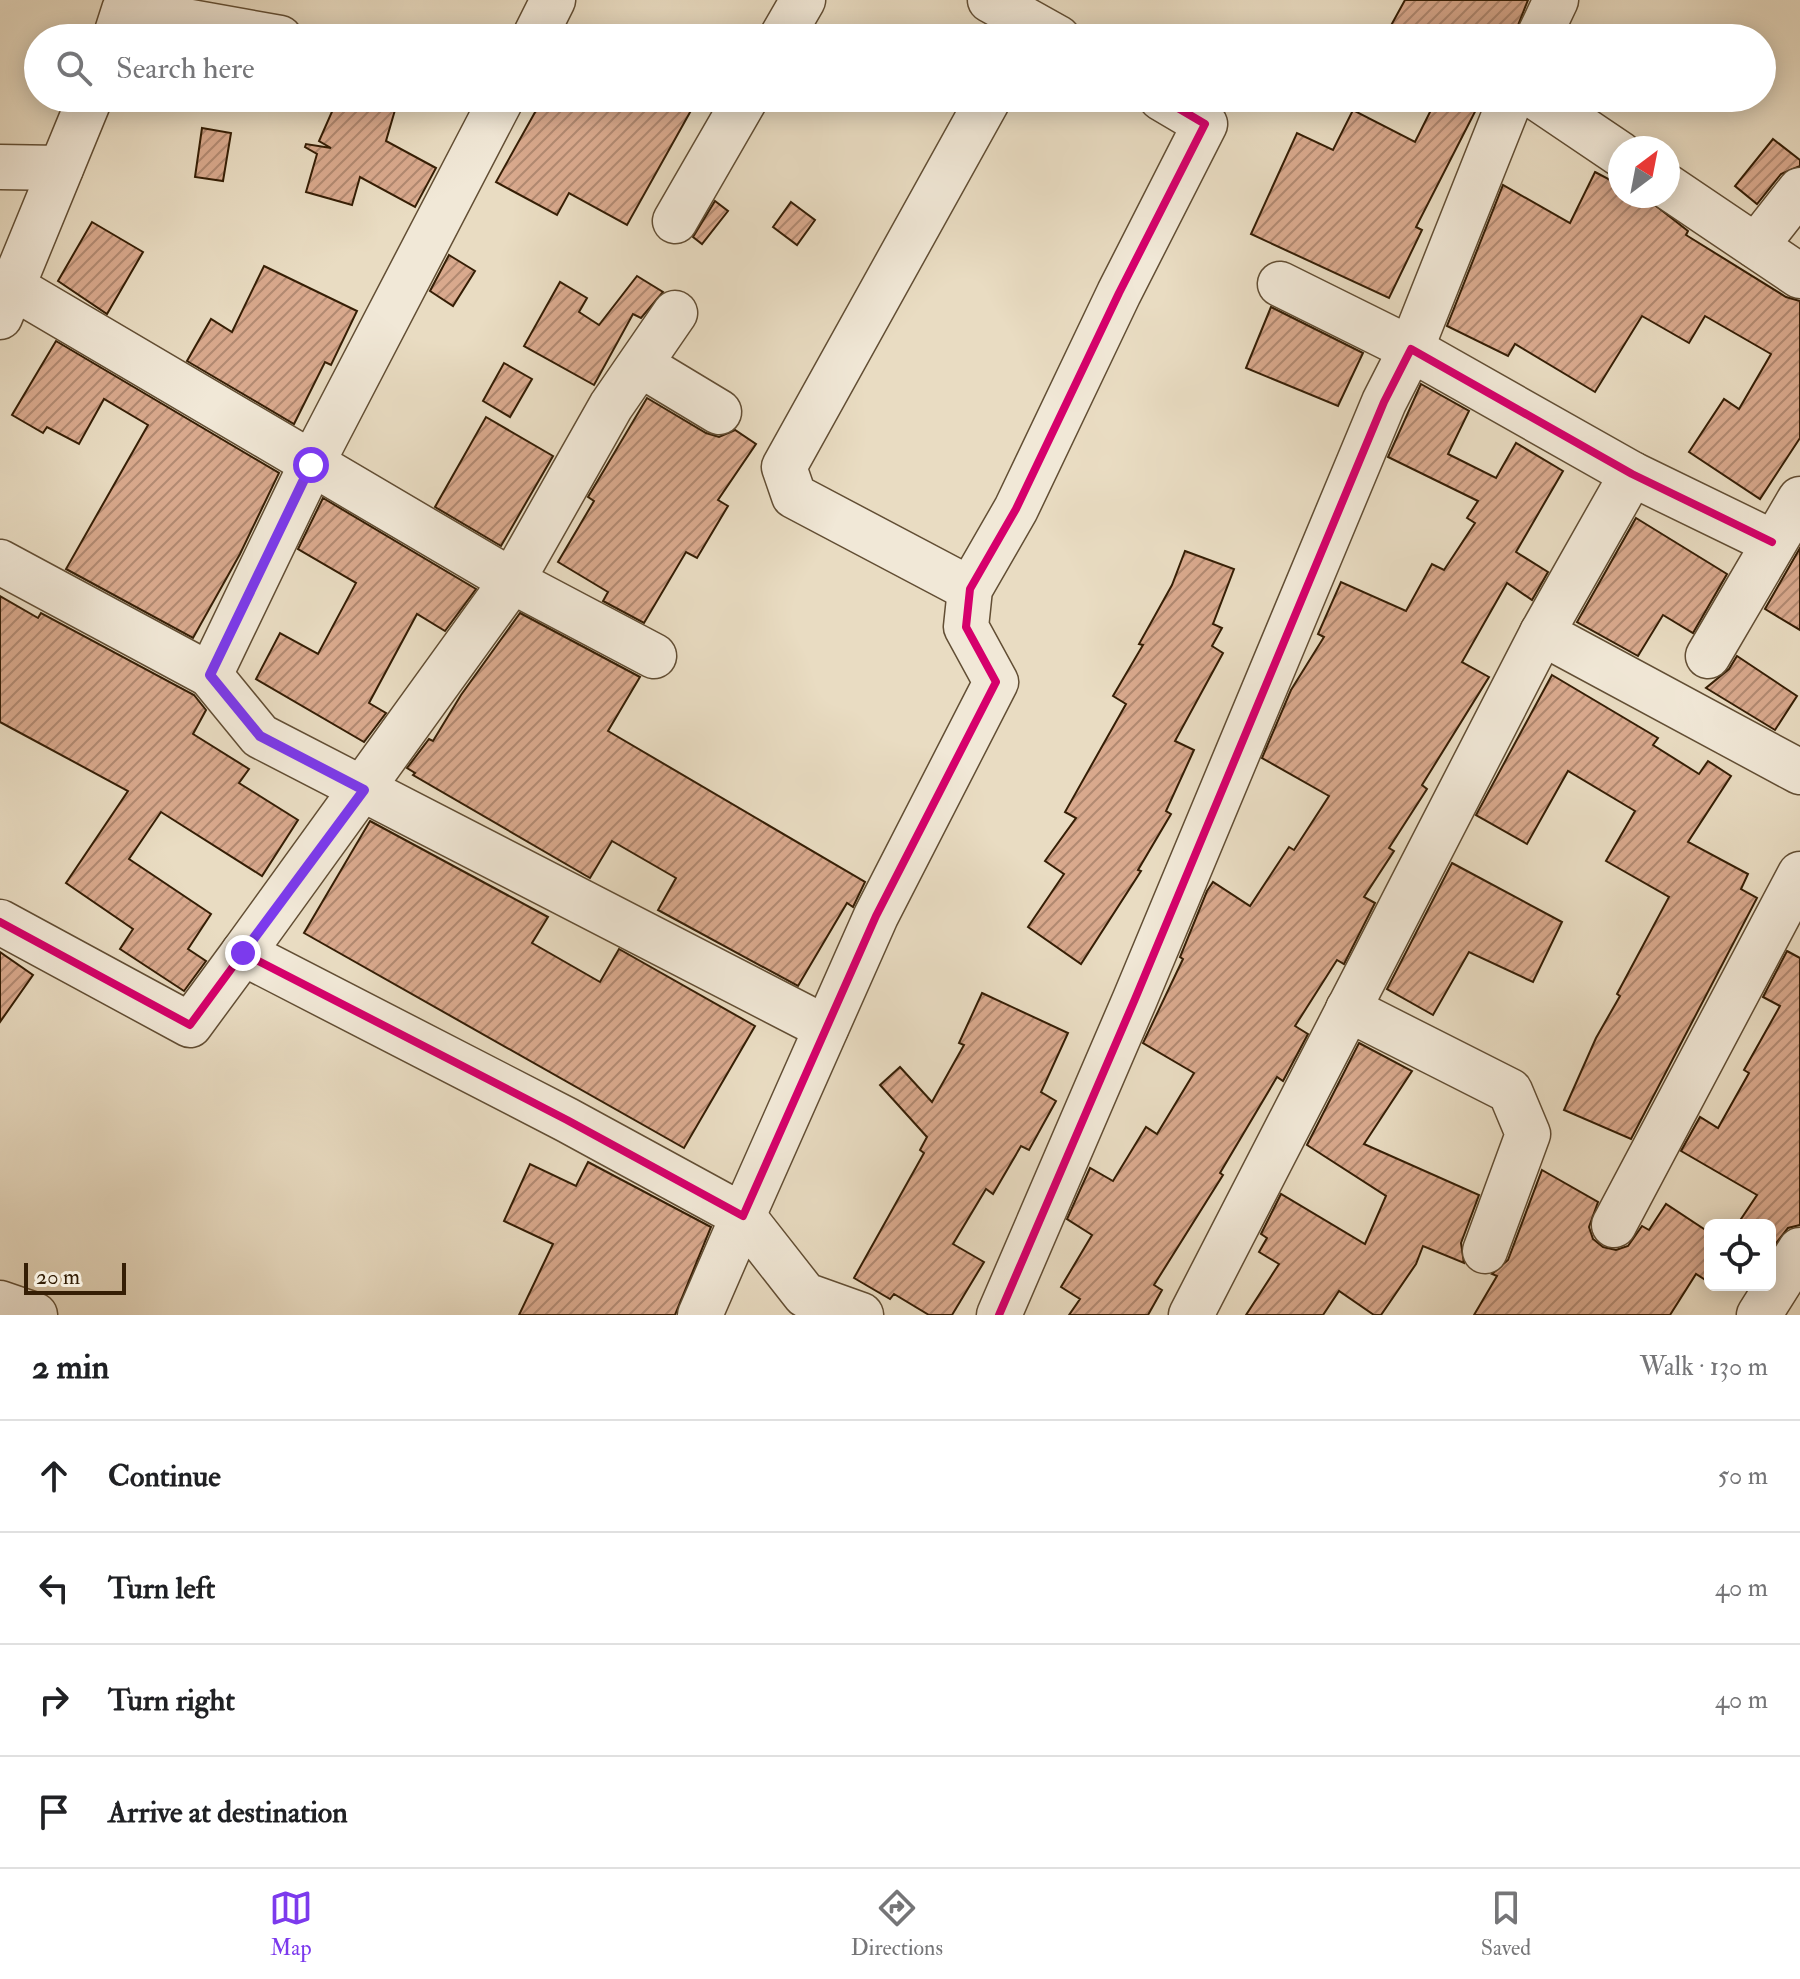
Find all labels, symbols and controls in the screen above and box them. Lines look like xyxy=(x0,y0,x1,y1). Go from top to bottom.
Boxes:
search box xyxy=(24,24,1776,112)
icon: search xyxy=(52,46,96,90)
text: Search here xyxy=(116,50,255,87)
north arrow xyxy=(1608,136,1680,208)
route start xyxy=(293,447,329,483)
route end xyxy=(225,935,261,971)
map controls xyxy=(1704,1219,1776,1291)
button: locate xyxy=(1704,1219,1776,1291)
scale bar xyxy=(24,1259,126,1295)
text: 20 m xyxy=(36,1263,80,1291)
text: 2 min xyxy=(32,1346,109,1389)
text: Walk · 130 m xyxy=(1640,1351,1768,1383)
icon: ahead xyxy=(32,1454,76,1498)
text: Continue xyxy=(108,1458,221,1495)
text: 50 m xyxy=(1718,1460,1768,1492)
icon: left xyxy=(32,1566,76,1610)
text: Turn left xyxy=(108,1570,215,1607)
text: 40 m xyxy=(1715,1572,1768,1604)
icon: right xyxy=(32,1678,76,1722)
text: Turn right xyxy=(108,1682,235,1719)
text: 40 m xyxy=(1715,1684,1768,1716)
icon: arrive xyxy=(32,1790,76,1834)
text: Arrive at destination xyxy=(108,1794,348,1831)
tab: Map xyxy=(269,1886,313,1962)
tab: Directions xyxy=(851,1886,943,1962)
tab: Saved xyxy=(1481,1886,1531,1962)

